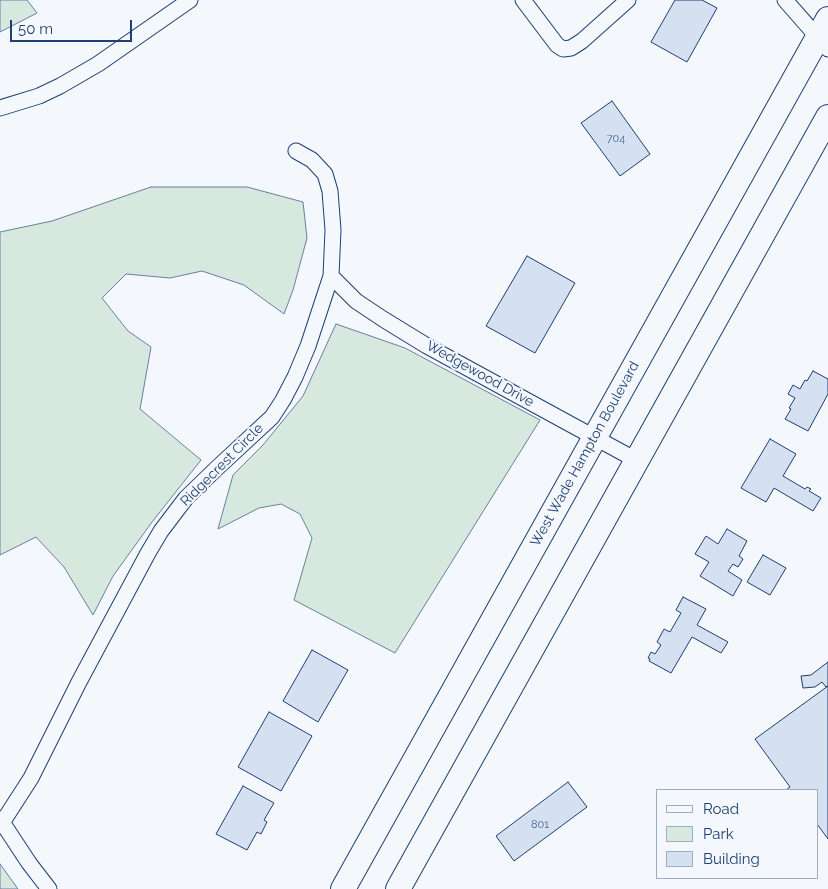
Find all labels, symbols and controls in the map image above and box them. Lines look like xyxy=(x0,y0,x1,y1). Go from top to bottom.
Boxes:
scale bar xyxy=(12,10,135,42)
text: 50 m xyxy=(18,20,53,38)
house number: 704 xyxy=(607,132,625,146)
street label: Wedgewood Drive xyxy=(423,337,537,411)
street label: West Wade Hampton Boulevard xyxy=(527,359,643,549)
street label: Ridgecrest Circle xyxy=(177,420,267,510)
legend xyxy=(656,789,818,879)
text: Road xyxy=(703,800,739,818)
house number: 801 xyxy=(531,818,549,832)
text: Park xyxy=(703,825,734,843)
text: Building xyxy=(703,850,760,868)

